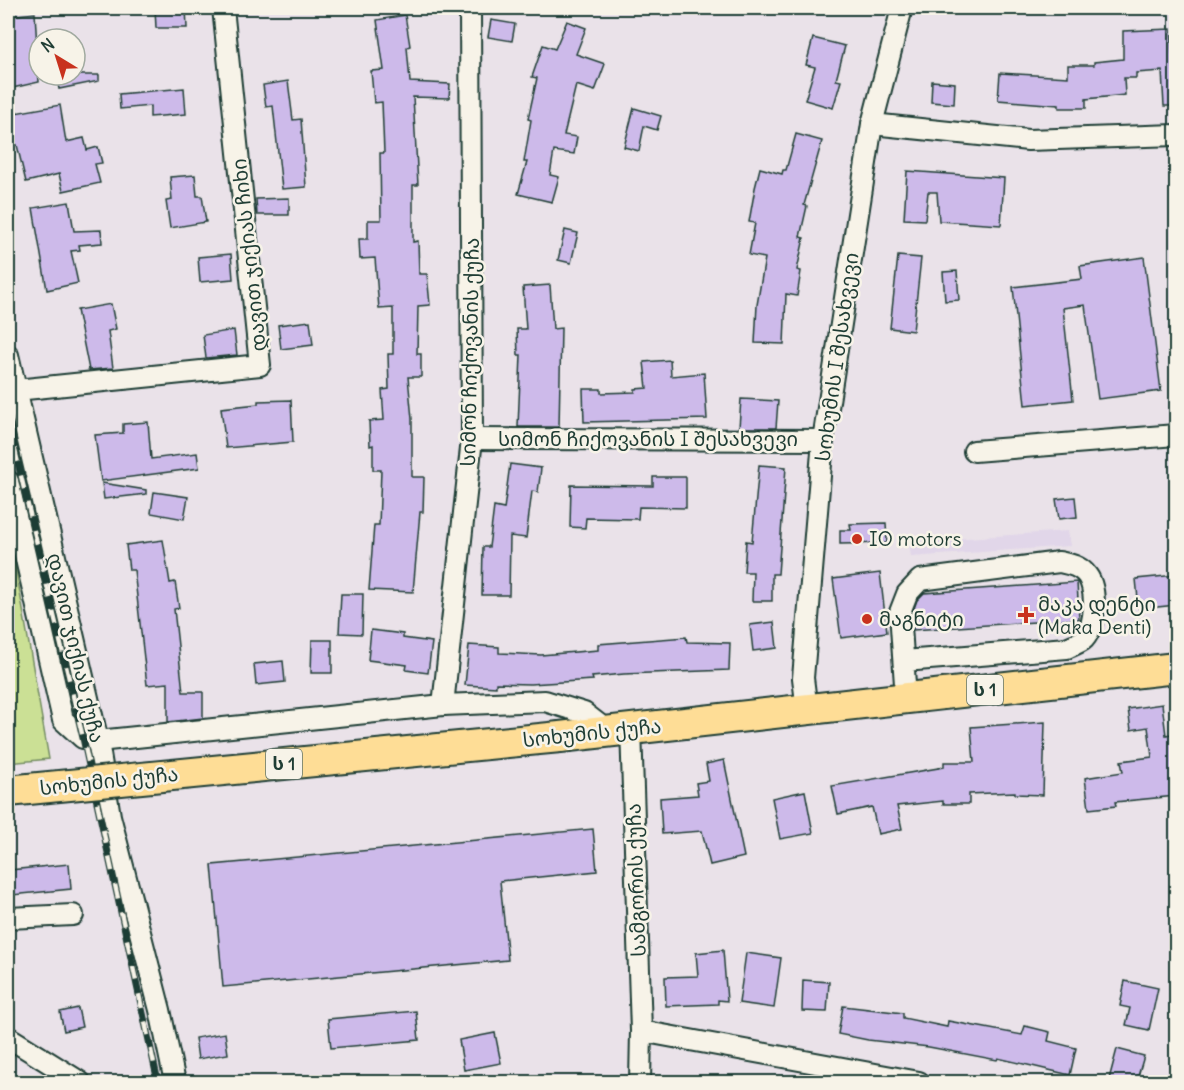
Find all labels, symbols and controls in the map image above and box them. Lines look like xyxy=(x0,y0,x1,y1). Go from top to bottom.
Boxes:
north arrow xyxy=(27,27,87,87)
text: N xyxy=(37,34,58,56)
street label: დავით ჯიქიას ჩიხი xyxy=(226,157,272,353)
street label: სიმონ ჩიქოვანის ქუჩა xyxy=(455,237,484,467)
street label: სოხუმის I შესახვევი xyxy=(809,251,864,463)
street label: სიმონ ჩიქოვანის I შესახვევი xyxy=(498,426,798,451)
place label: IO motors xyxy=(869,526,962,551)
marker: IO motors xyxy=(850,532,864,546)
street label: დავით ჯიქიას ქუჩა xyxy=(42,551,110,745)
place label: მაკა დენტი (Maka Denti) xyxy=(1038,591,1156,639)
place label: მაგნიტი xyxy=(879,606,964,631)
marker: მაკა დენტი (Maka Denti) xyxy=(1019,608,1033,622)
marker: მაგნიტი xyxy=(860,612,874,626)
road number: ს 1 xyxy=(967,675,1003,705)
street label: სოხუმის ქუჩა xyxy=(521,713,663,752)
road number: ს 1 xyxy=(266,749,302,779)
street label: სოხუმის ქუჩა xyxy=(38,761,180,800)
street label: სამგორის ქუჩა xyxy=(620,803,651,957)

